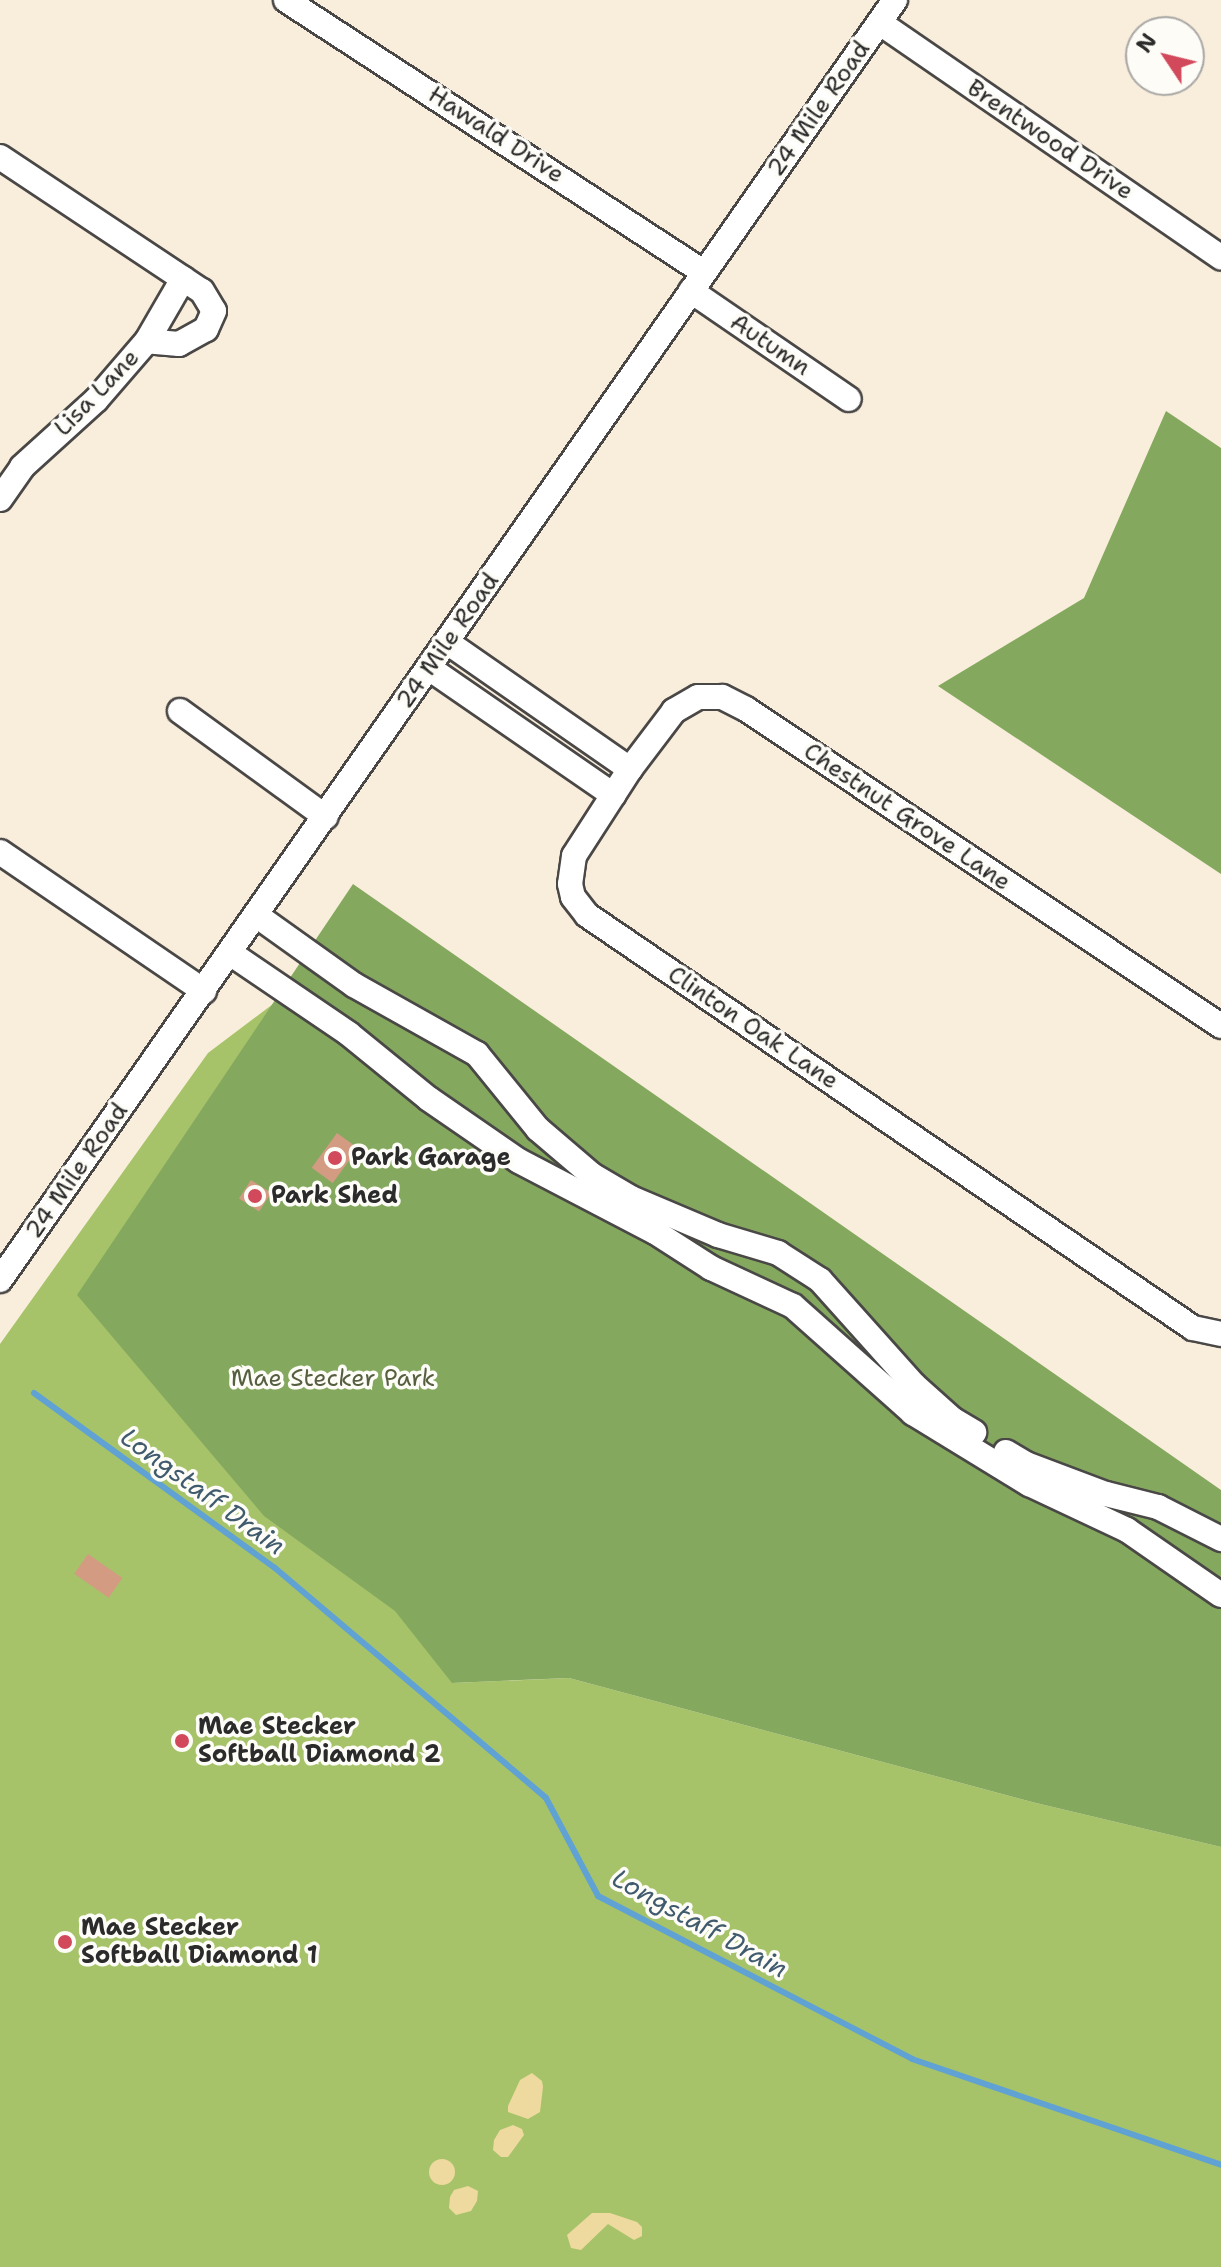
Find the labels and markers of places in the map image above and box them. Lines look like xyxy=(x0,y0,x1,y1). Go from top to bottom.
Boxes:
place label: Park Garage xyxy=(351,1144,511,1172)
marker: Park Garage xyxy=(326,1149,344,1167)
place label: Park Shed xyxy=(271,1182,398,1210)
marker: Park Shed xyxy=(246,1187,264,1205)
place label: Mae Stecker Softball Diamond 2 xyxy=(198,1713,441,1769)
marker: Mae Stecker Softball Diamond 2 xyxy=(173,1732,191,1750)
place label: Mae Stecker Softball Diamond 1 xyxy=(81,1914,318,1970)
marker: Mae Stecker Softball Diamond 1 xyxy=(56,1933,74,1951)

